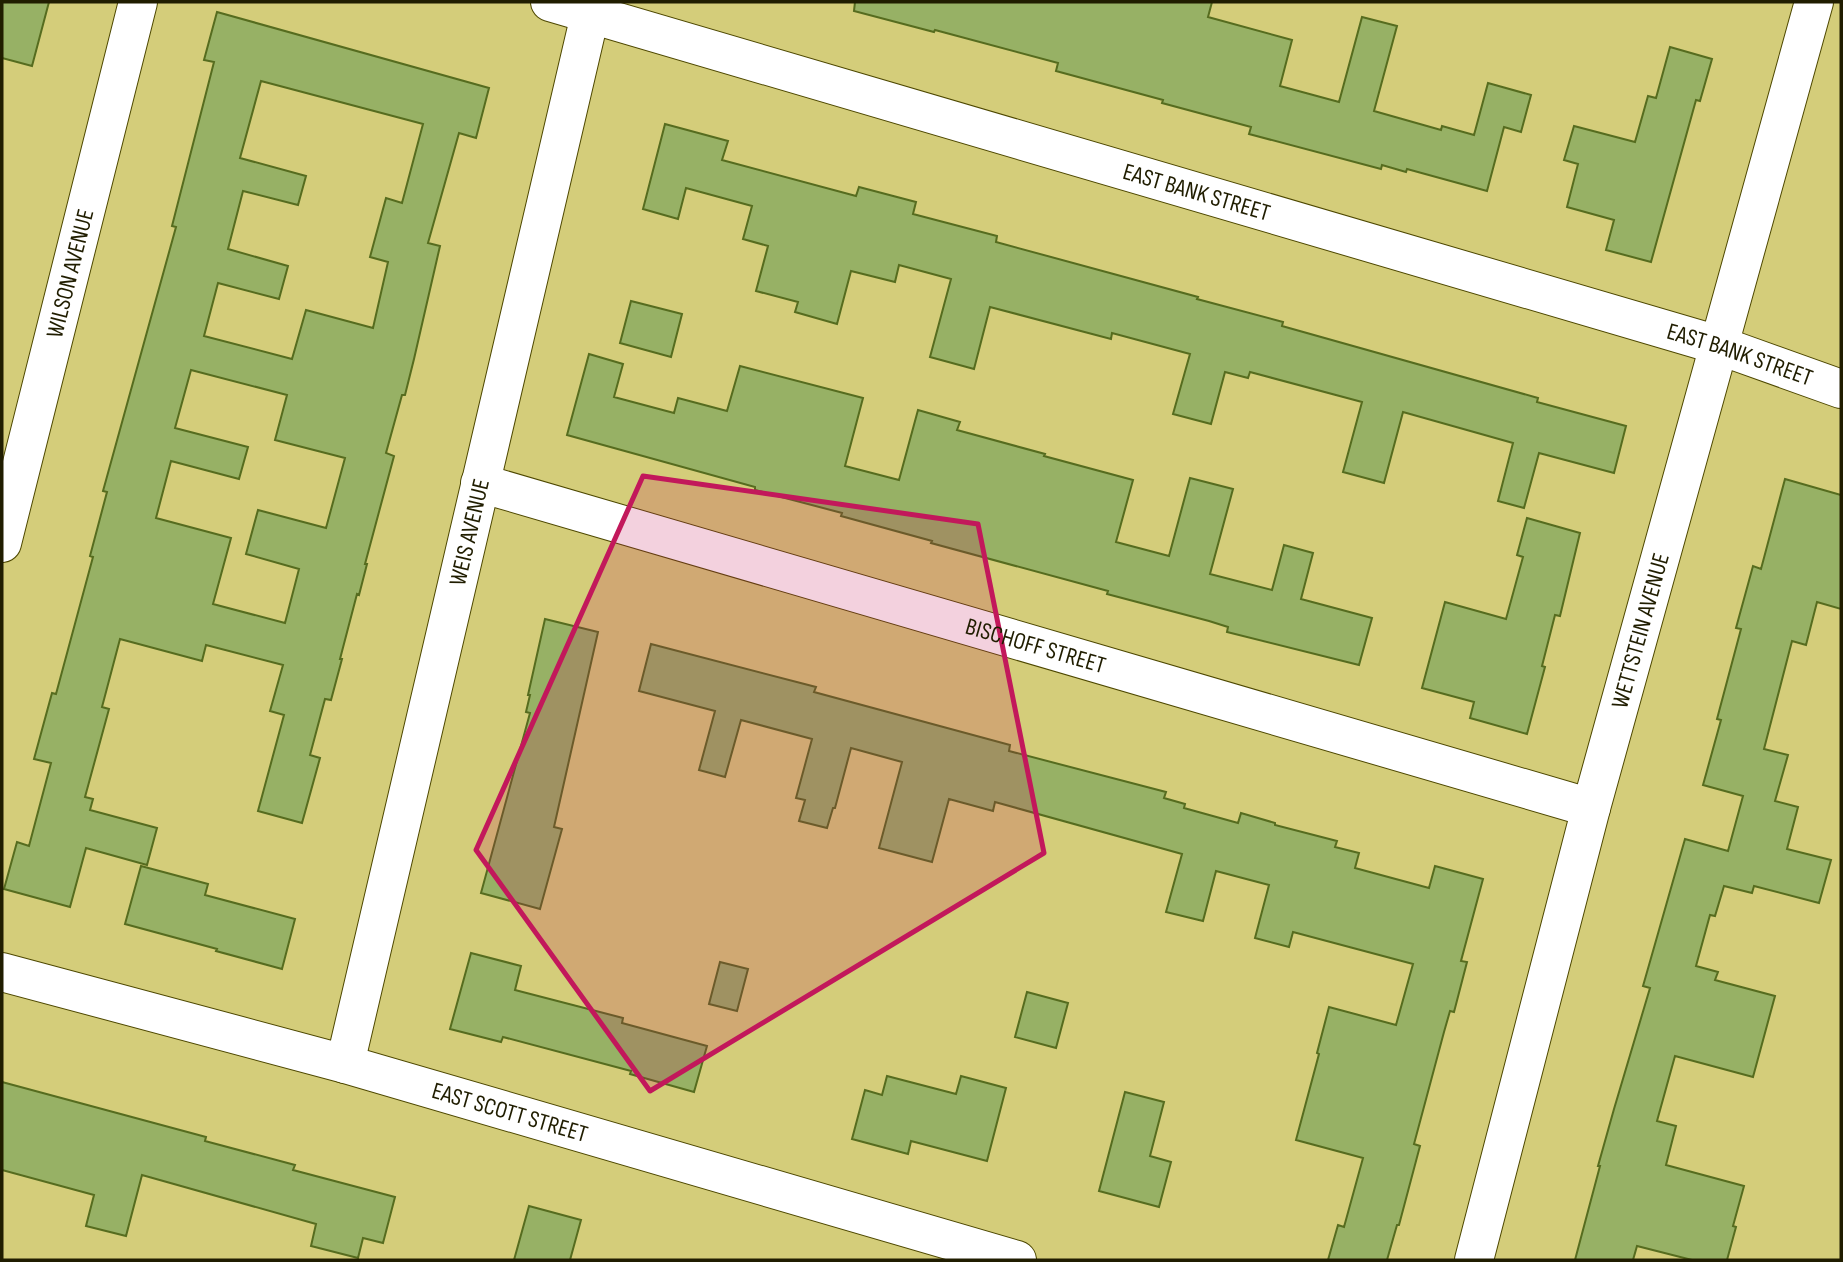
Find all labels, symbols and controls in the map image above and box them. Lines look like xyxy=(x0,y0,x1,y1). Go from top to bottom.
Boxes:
street label: EAST BANK STREET xyxy=(1120,157,1274,227)
street label: WILSON AVENUE xyxy=(40,206,100,341)
street label: EAST BANK STREET xyxy=(1664,316,1817,392)
street label: WEIS AVENUE xyxy=(443,476,496,589)
street label: WETTSTEIN AVENUE xyxy=(1605,550,1675,712)
street label: BISCHOFF STREET xyxy=(962,611,1109,680)
street label: EAST SCOTT STREET xyxy=(429,1076,591,1149)

